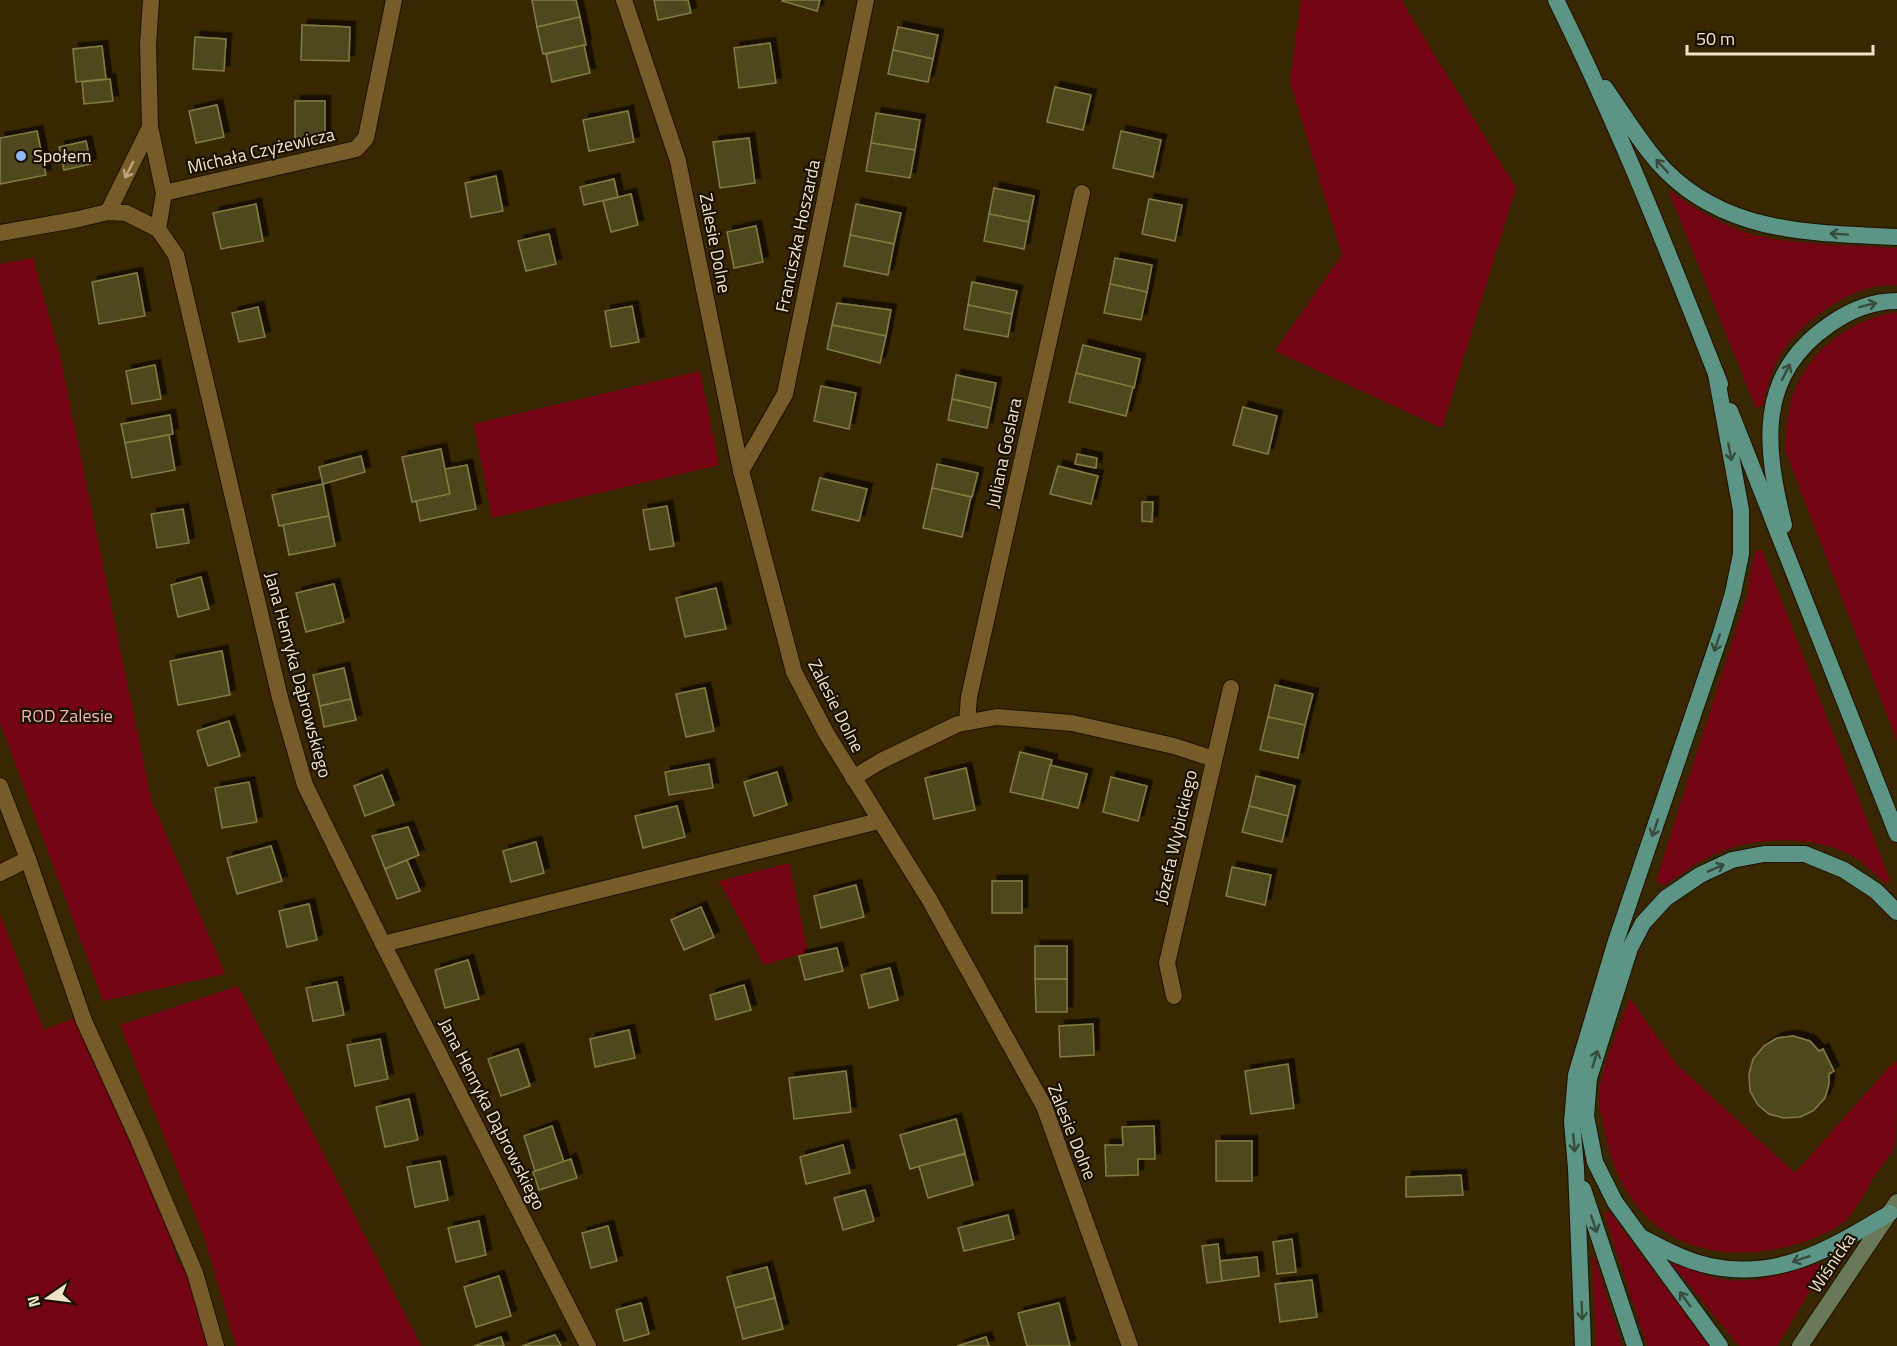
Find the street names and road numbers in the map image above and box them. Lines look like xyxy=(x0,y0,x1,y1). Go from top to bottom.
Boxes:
street label: Michała Czyżewicza xyxy=(184,120,337,181)
street label: Franciszka Hoszarda xyxy=(768,157,827,315)
street label: Zalesie Dolne xyxy=(693,191,738,295)
street label: Juliana Goslara xyxy=(979,395,1028,510)
street label: Jana Henryka Dąbrowskiego xyxy=(258,569,339,781)
street label: Zalesie Dolne xyxy=(801,655,871,757)
street label: Józefa Wybickiego xyxy=(1147,767,1204,907)
street label: Jana Henryka Dąbrowskiego xyxy=(432,1013,553,1214)
street label: Zalesie Dolne xyxy=(1041,1080,1104,1184)
street label: Wiśnicka xyxy=(1802,1227,1862,1298)

